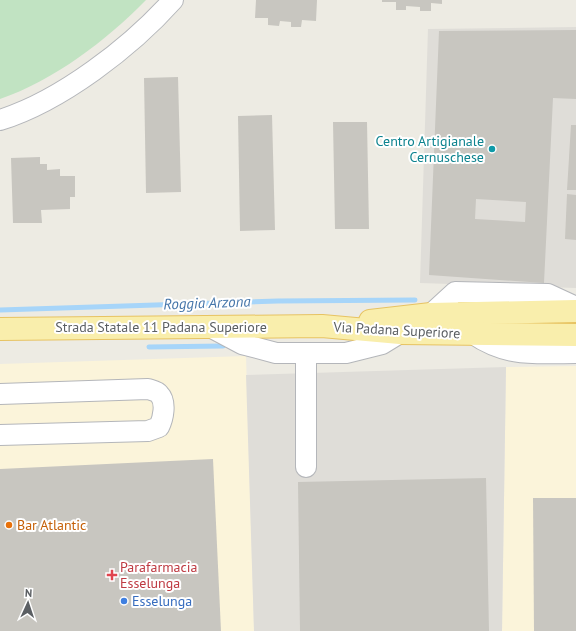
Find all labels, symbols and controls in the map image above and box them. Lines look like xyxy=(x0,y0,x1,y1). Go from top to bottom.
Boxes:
place label: Centro Artigianale Cernuschese xyxy=(376,132,484,166)
marker: Centro Artigianale Cernuschese xyxy=(487,144,497,154)
water label: Roggia Arzona xyxy=(163,291,252,314)
street label: Strada Statale 11 Padana Superiore xyxy=(55,318,267,336)
street label: Via Padana Superiore xyxy=(332,318,461,342)
place label: Bar Atlantic xyxy=(17,516,86,534)
marker: Bar Atlantic xyxy=(4,520,14,530)
place label: Parafarmacia Esselunga xyxy=(120,558,198,592)
marker: Parafarmacia Esselunga xyxy=(107,570,117,580)
north arrow xyxy=(8,583,48,623)
text: N xyxy=(25,586,33,600)
place label: Esselunga xyxy=(132,592,192,610)
marker: Esselunga xyxy=(119,596,129,606)

